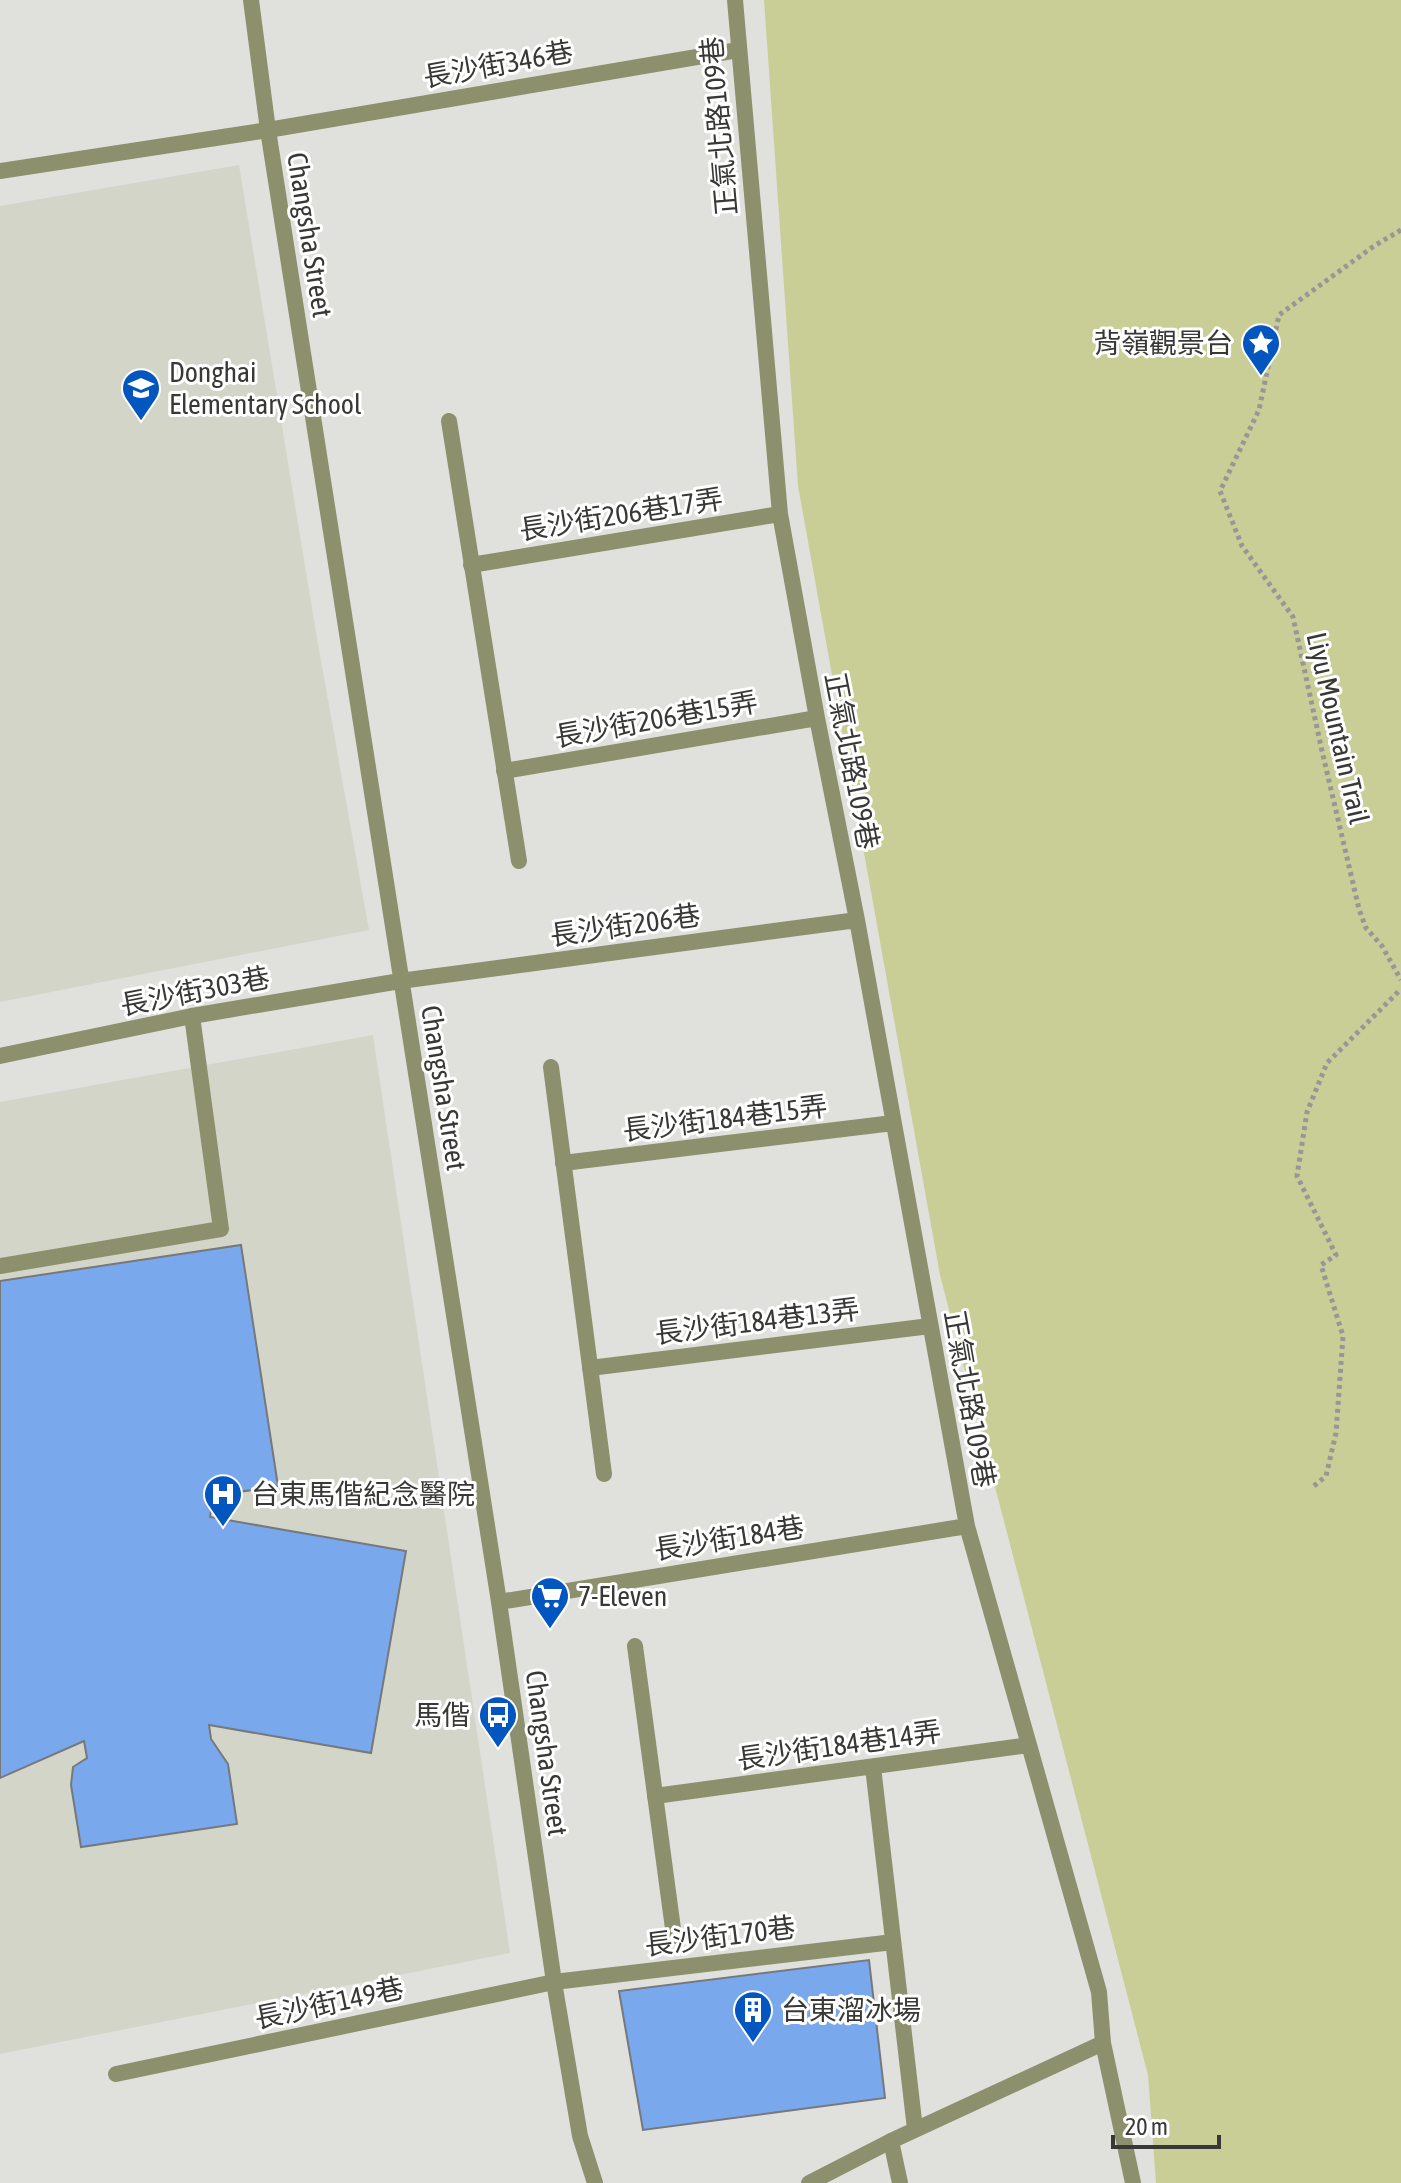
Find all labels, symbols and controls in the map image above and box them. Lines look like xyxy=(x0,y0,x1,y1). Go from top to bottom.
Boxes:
street label: 長沙街346巷 xyxy=(421,35,575,93)
street label: 正氣北路109巷 xyxy=(695,35,743,217)
street label: Changsha Street xyxy=(281,150,339,320)
place icon: 背嶺觀景台 xyxy=(1240,322,1282,377)
place label: 背嶺觀景台 xyxy=(1093,327,1233,359)
place label: Donghai Elementary School xyxy=(169,356,362,420)
school or university icon: Donghai Elementary School xyxy=(120,367,162,422)
street label: 長沙街206巷17弄 xyxy=(517,482,725,546)
street label: Liyu Mountain Trail xyxy=(1300,629,1376,827)
street label: 正氣北路109巷 xyxy=(819,670,885,852)
street label: 長沙街206巷15弄 xyxy=(552,685,760,753)
street label: 長沙街206巷 xyxy=(548,899,702,951)
street label: 長沙街303巷 xyxy=(118,961,272,1021)
street label: Changsha Street xyxy=(415,1003,473,1173)
street label: 長沙街184巷15弄 xyxy=(621,1090,829,1146)
street label: 長沙街184巷13弄 xyxy=(653,1293,861,1349)
street label: 正氣北路109巷 xyxy=(939,1308,1001,1490)
hospital icon: 台東馬偕紀念醫院 xyxy=(202,1473,244,1528)
place label: 台東馬偕紀念醫院 xyxy=(251,1478,475,1510)
street label: 長沙街184巷 xyxy=(652,1510,806,1566)
supermarket icon: 7-Eleven xyxy=(529,1575,571,1630)
place label: 7-Eleven xyxy=(578,1580,667,1612)
street label: Changsha Street xyxy=(520,1668,574,1838)
bus stop icon: 馬偕 xyxy=(477,1694,519,1749)
place label: 馬偕 xyxy=(414,1699,470,1731)
street label: 長沙街184巷14弄 xyxy=(735,1715,943,1775)
street label: 長沙街170巷 xyxy=(643,1911,797,1961)
street label: 長沙街149巷 xyxy=(252,1972,406,2034)
building icon: 台東溜冰場 xyxy=(732,1989,774,2044)
place label: 台東溜冰場 xyxy=(781,1994,921,2026)
scale bar xyxy=(1113,2099,1219,2149)
text: 20 m xyxy=(1125,2113,1168,2140)

